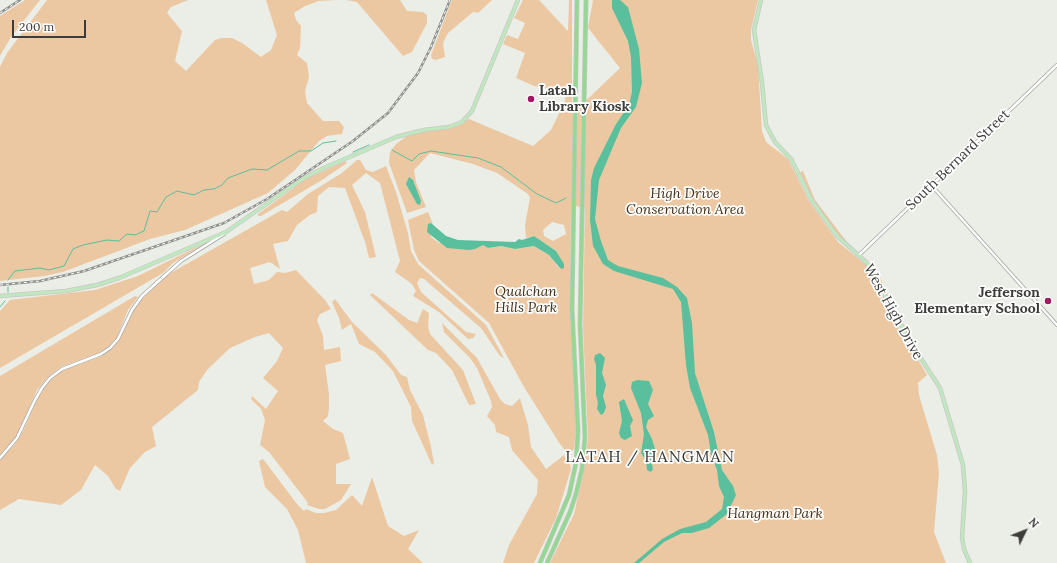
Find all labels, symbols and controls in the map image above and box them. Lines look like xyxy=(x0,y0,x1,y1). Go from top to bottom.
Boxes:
scale bar xyxy=(14,12,88,38)
text: 200 m xyxy=(19,19,54,34)
place label: Latah Library Kiosk xyxy=(539,83,630,116)
marker: Latah Library Kiosk xyxy=(526,94,536,104)
street label: South Bernard Street xyxy=(903,106,1013,214)
park label: High Drive Conservation Area xyxy=(626,186,744,218)
street label: West High Drive xyxy=(860,261,926,363)
park label: Qualchan Hills Park xyxy=(495,284,557,316)
place label: Jefferson Elementary School xyxy=(914,285,1040,318)
marker: Jefferson Elementary School xyxy=(1043,296,1053,306)
district label: LATAH / HANGMAN xyxy=(565,447,735,467)
park label: Hangman Park xyxy=(727,506,823,522)
north arrow xyxy=(1005,511,1045,551)
text: N xyxy=(1026,515,1042,531)

